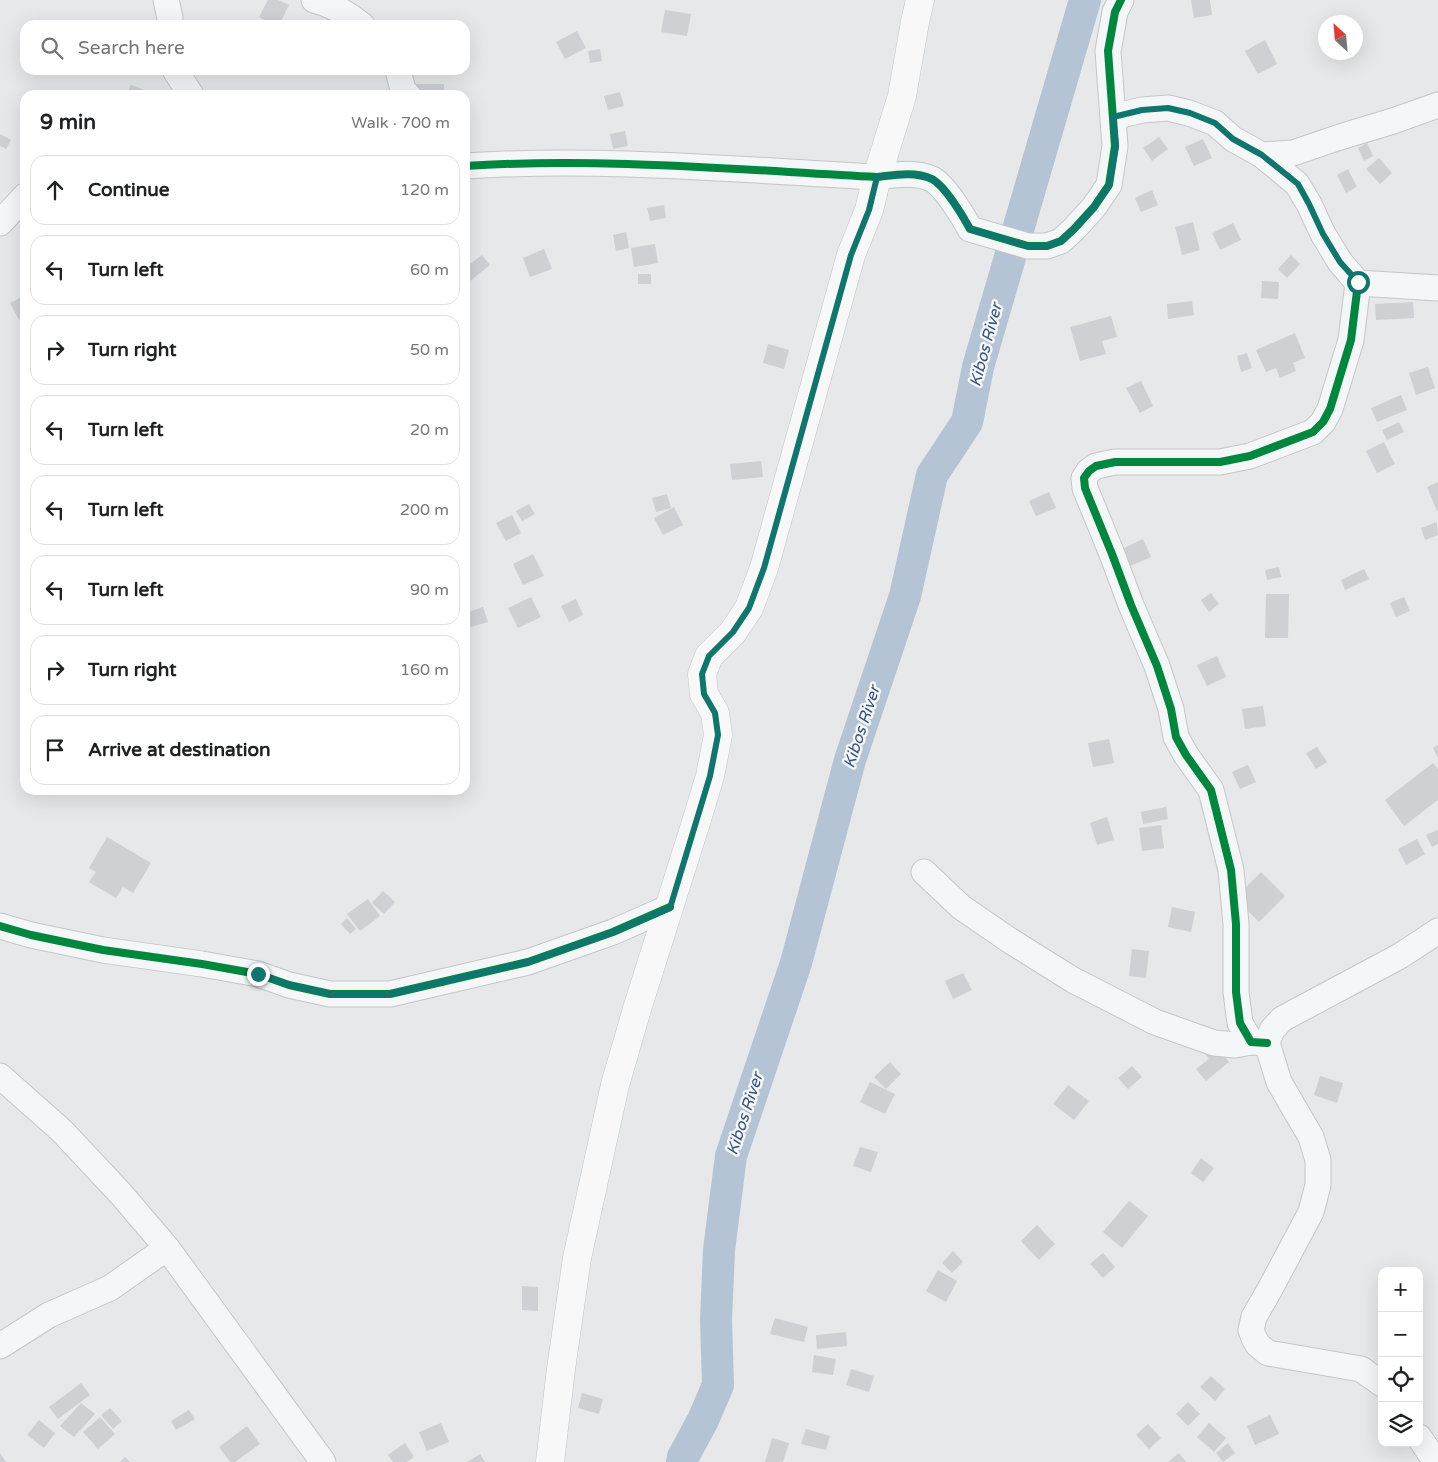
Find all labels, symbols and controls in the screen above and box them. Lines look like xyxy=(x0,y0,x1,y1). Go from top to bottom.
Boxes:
north arrow xyxy=(1318,15,1363,60)
search box xyxy=(20,20,470,75)
icon: search xyxy=(38,34,66,62)
text: Search here xyxy=(78,37,185,59)
text: 9 min xyxy=(40,110,96,135)
text: Walk · 700 m xyxy=(351,113,450,133)
icon: ahead xyxy=(41,176,69,204)
text: Continue xyxy=(88,179,170,201)
text: 120 m xyxy=(400,180,449,200)
icon: left xyxy=(41,256,69,284)
text: Turn left xyxy=(88,259,164,281)
text: 60 m xyxy=(410,260,449,280)
route start xyxy=(1347,271,1370,294)
water label: Kibos River xyxy=(965,299,1007,389)
icon: right xyxy=(41,336,69,364)
text: Turn right xyxy=(88,339,176,361)
text: 50 m xyxy=(410,340,449,360)
icon: left xyxy=(41,416,69,444)
text: Turn left xyxy=(88,419,164,441)
text: 20 m xyxy=(410,420,449,440)
icon: left xyxy=(41,496,69,524)
text: Turn left xyxy=(88,499,164,521)
text: 200 m xyxy=(400,500,449,520)
icon: left xyxy=(41,576,69,604)
text: Turn left xyxy=(88,579,164,601)
text: 90 m xyxy=(410,580,449,600)
icon: right xyxy=(41,656,69,684)
text: Turn right xyxy=(88,659,176,681)
text: 160 m xyxy=(400,660,449,680)
water label: Kibos River xyxy=(839,682,885,771)
icon: arrive xyxy=(41,736,69,764)
text: Arrive at destination xyxy=(88,739,271,761)
route end xyxy=(247,963,270,986)
water label: Kibos River xyxy=(722,1069,768,1158)
map controls xyxy=(1378,1267,1423,1447)
button: + xyxy=(1378,1267,1423,1312)
button: − xyxy=(1378,1312,1423,1357)
button: locate xyxy=(1378,1357,1423,1402)
button: layers xyxy=(1378,1402,1423,1447)

